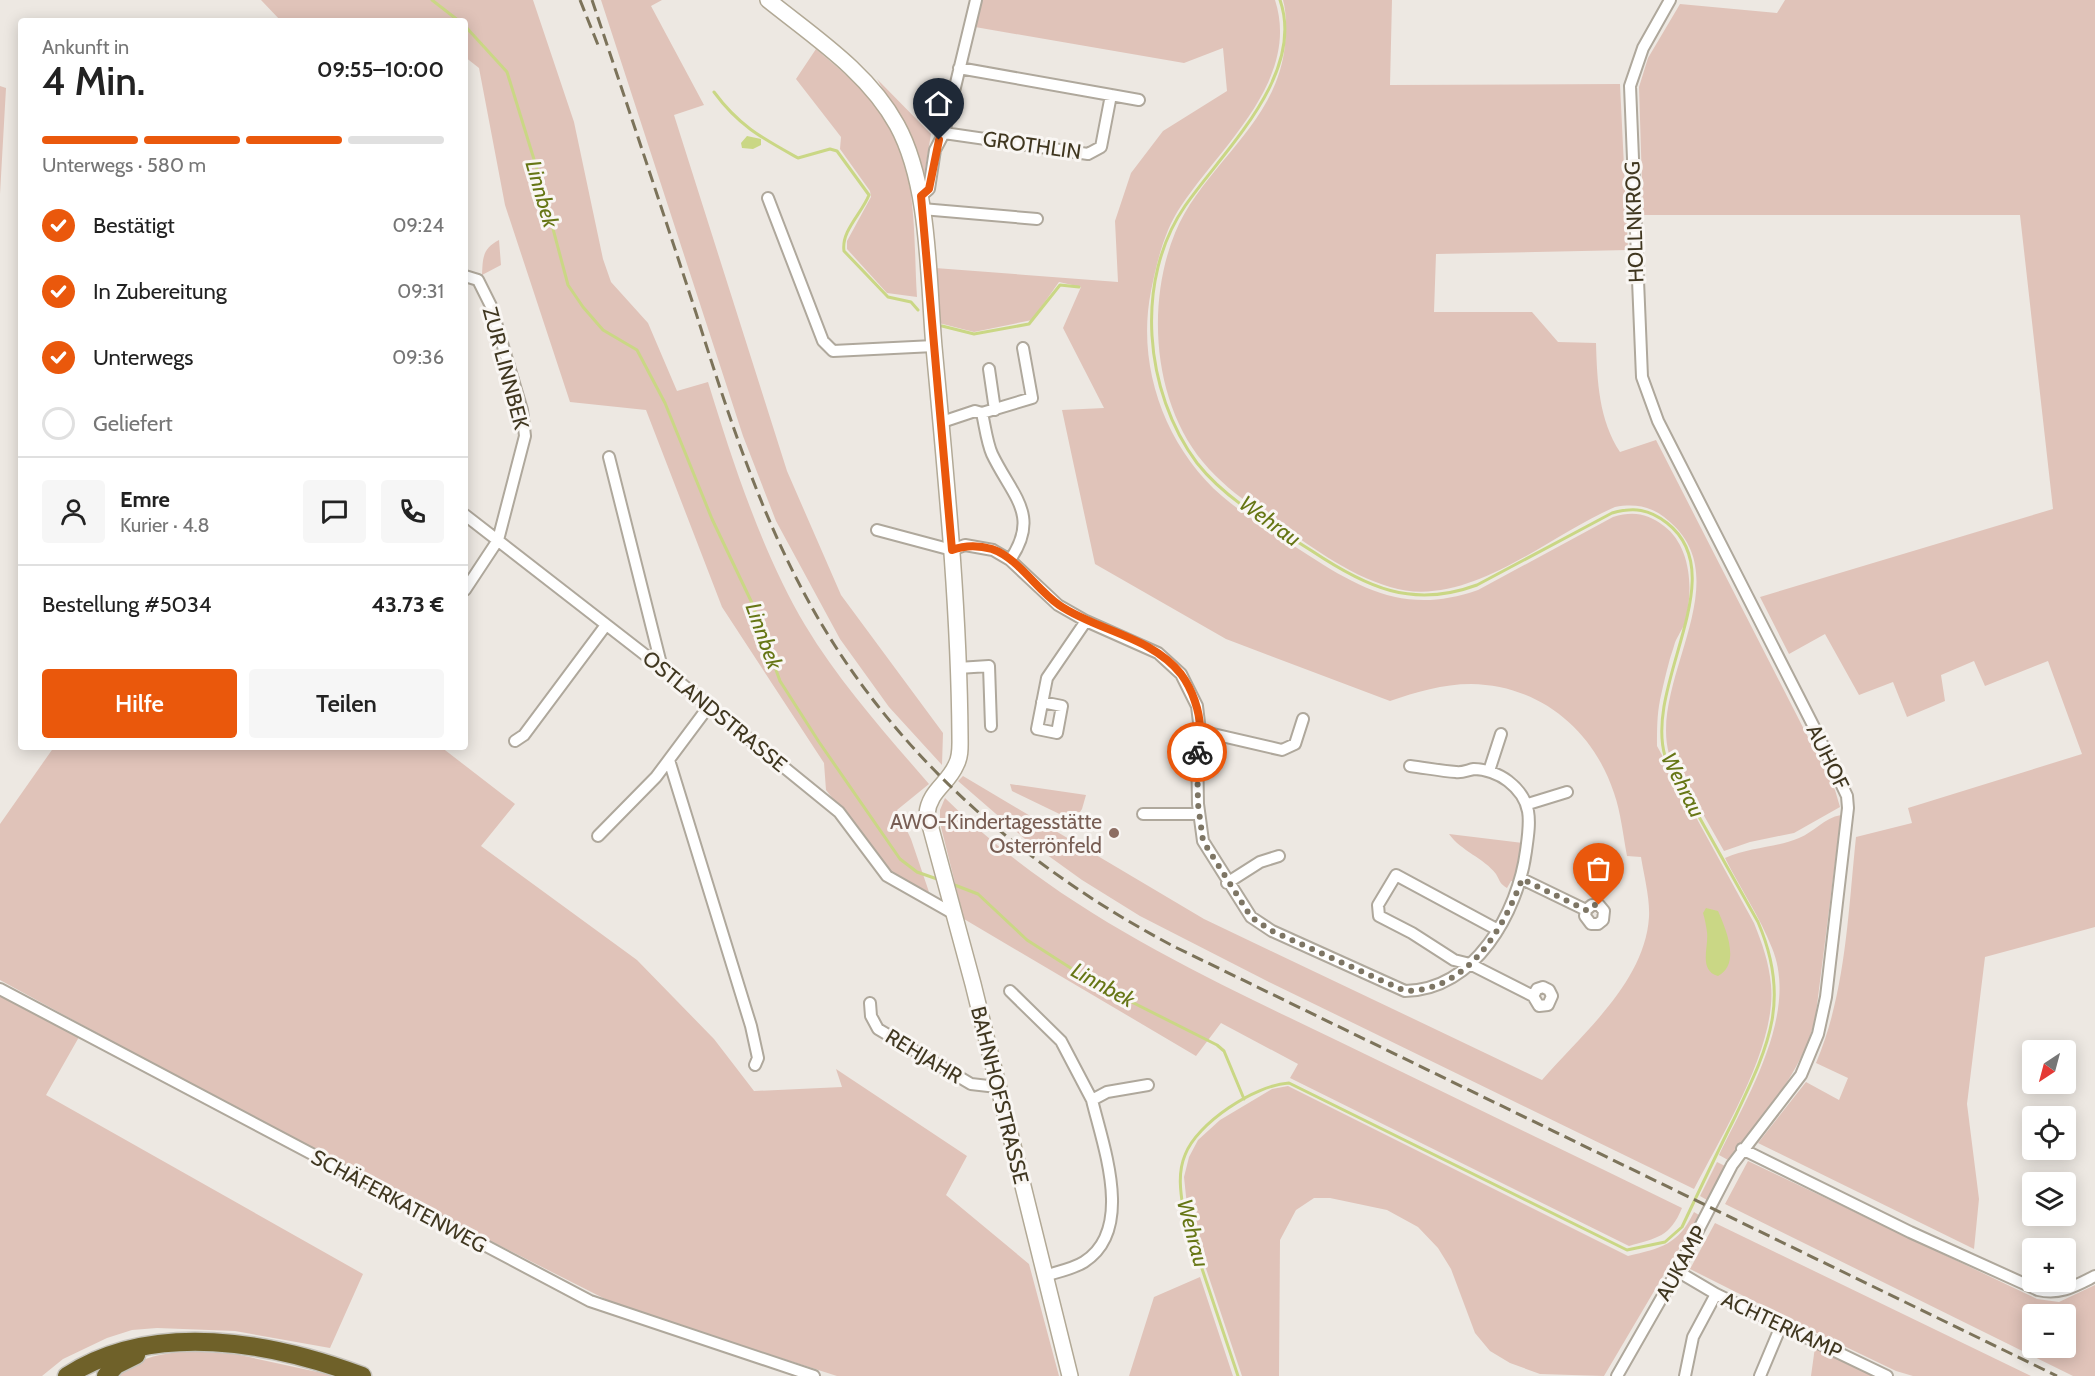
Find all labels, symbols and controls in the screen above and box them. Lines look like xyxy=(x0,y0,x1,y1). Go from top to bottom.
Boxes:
text: Ankunft in xyxy=(42,35,129,59)
text: 09:55–10:00 xyxy=(317,56,444,83)
text: 4 Min. xyxy=(42,57,145,105)
pin xyxy=(913,78,964,140)
icon: home xyxy=(922,87,955,120)
street label: GROTHLIN xyxy=(981,126,1083,164)
text: Unterwegs · 580 m xyxy=(42,153,206,177)
water label: Linnbek xyxy=(520,157,565,231)
street label: HOLLNKROG xyxy=(1619,161,1649,283)
icon: check xyxy=(42,209,75,242)
text: Bestätigt xyxy=(93,212,175,239)
text: 09:24 xyxy=(392,213,444,237)
icon: check xyxy=(42,275,75,308)
text: In Zubereitung xyxy=(93,278,227,305)
text: 09:31 xyxy=(397,279,444,303)
street label: ZUR LINNBEK xyxy=(478,304,534,432)
icon: check xyxy=(42,341,75,374)
text: Unterwegs xyxy=(93,344,193,371)
text: 09:36 xyxy=(392,345,444,369)
text: Geliefert xyxy=(93,410,173,437)
button: person xyxy=(42,480,105,543)
button: chat xyxy=(303,480,366,543)
button: phone xyxy=(381,480,444,543)
text: Emre xyxy=(120,486,170,513)
water label: Wehrau xyxy=(1234,490,1306,552)
text: Kurier · 4.8 xyxy=(120,513,210,537)
text: Bestellung #5034 xyxy=(42,591,212,618)
text: 43.73 € xyxy=(371,591,444,618)
water label: Linnbek xyxy=(740,599,789,673)
street label: OSTLANDSTRASSE xyxy=(638,645,792,777)
button: Hilfe xyxy=(42,669,237,738)
button: Teilen xyxy=(249,669,444,738)
street label: AUHOF xyxy=(1801,720,1855,794)
courier xyxy=(1167,722,1227,782)
icon: bike xyxy=(1181,736,1214,769)
water label: Wehrau xyxy=(1655,748,1711,822)
place label: AWO-Kindertagesstätte Osterrönfeld xyxy=(890,809,1102,858)
marker: AWO-Kindertagesstätte Osterrönfeld xyxy=(1107,826,1121,840)
pin xyxy=(1573,843,1624,905)
icon: bag xyxy=(1582,852,1615,885)
water label: Linnbek xyxy=(1066,957,1140,1014)
street label: BAHNHOFSTRASSE xyxy=(966,1004,1034,1186)
street label: REHJAHR xyxy=(881,1023,967,1089)
north arrow xyxy=(2022,1040,2076,1094)
map controls xyxy=(2022,1040,2076,1358)
button: locate xyxy=(2022,1106,2076,1160)
street label: SCHÄFERKATENWEG xyxy=(307,1144,491,1258)
button: layers xyxy=(2022,1172,2076,1226)
water label: Wehrau xyxy=(1171,1196,1215,1270)
street label: AUKAMP xyxy=(1650,1221,1712,1305)
button: + xyxy=(2022,1238,2076,1292)
street label: ACHTERKAMP xyxy=(1718,1286,1846,1364)
button: − xyxy=(2022,1304,2076,1358)

